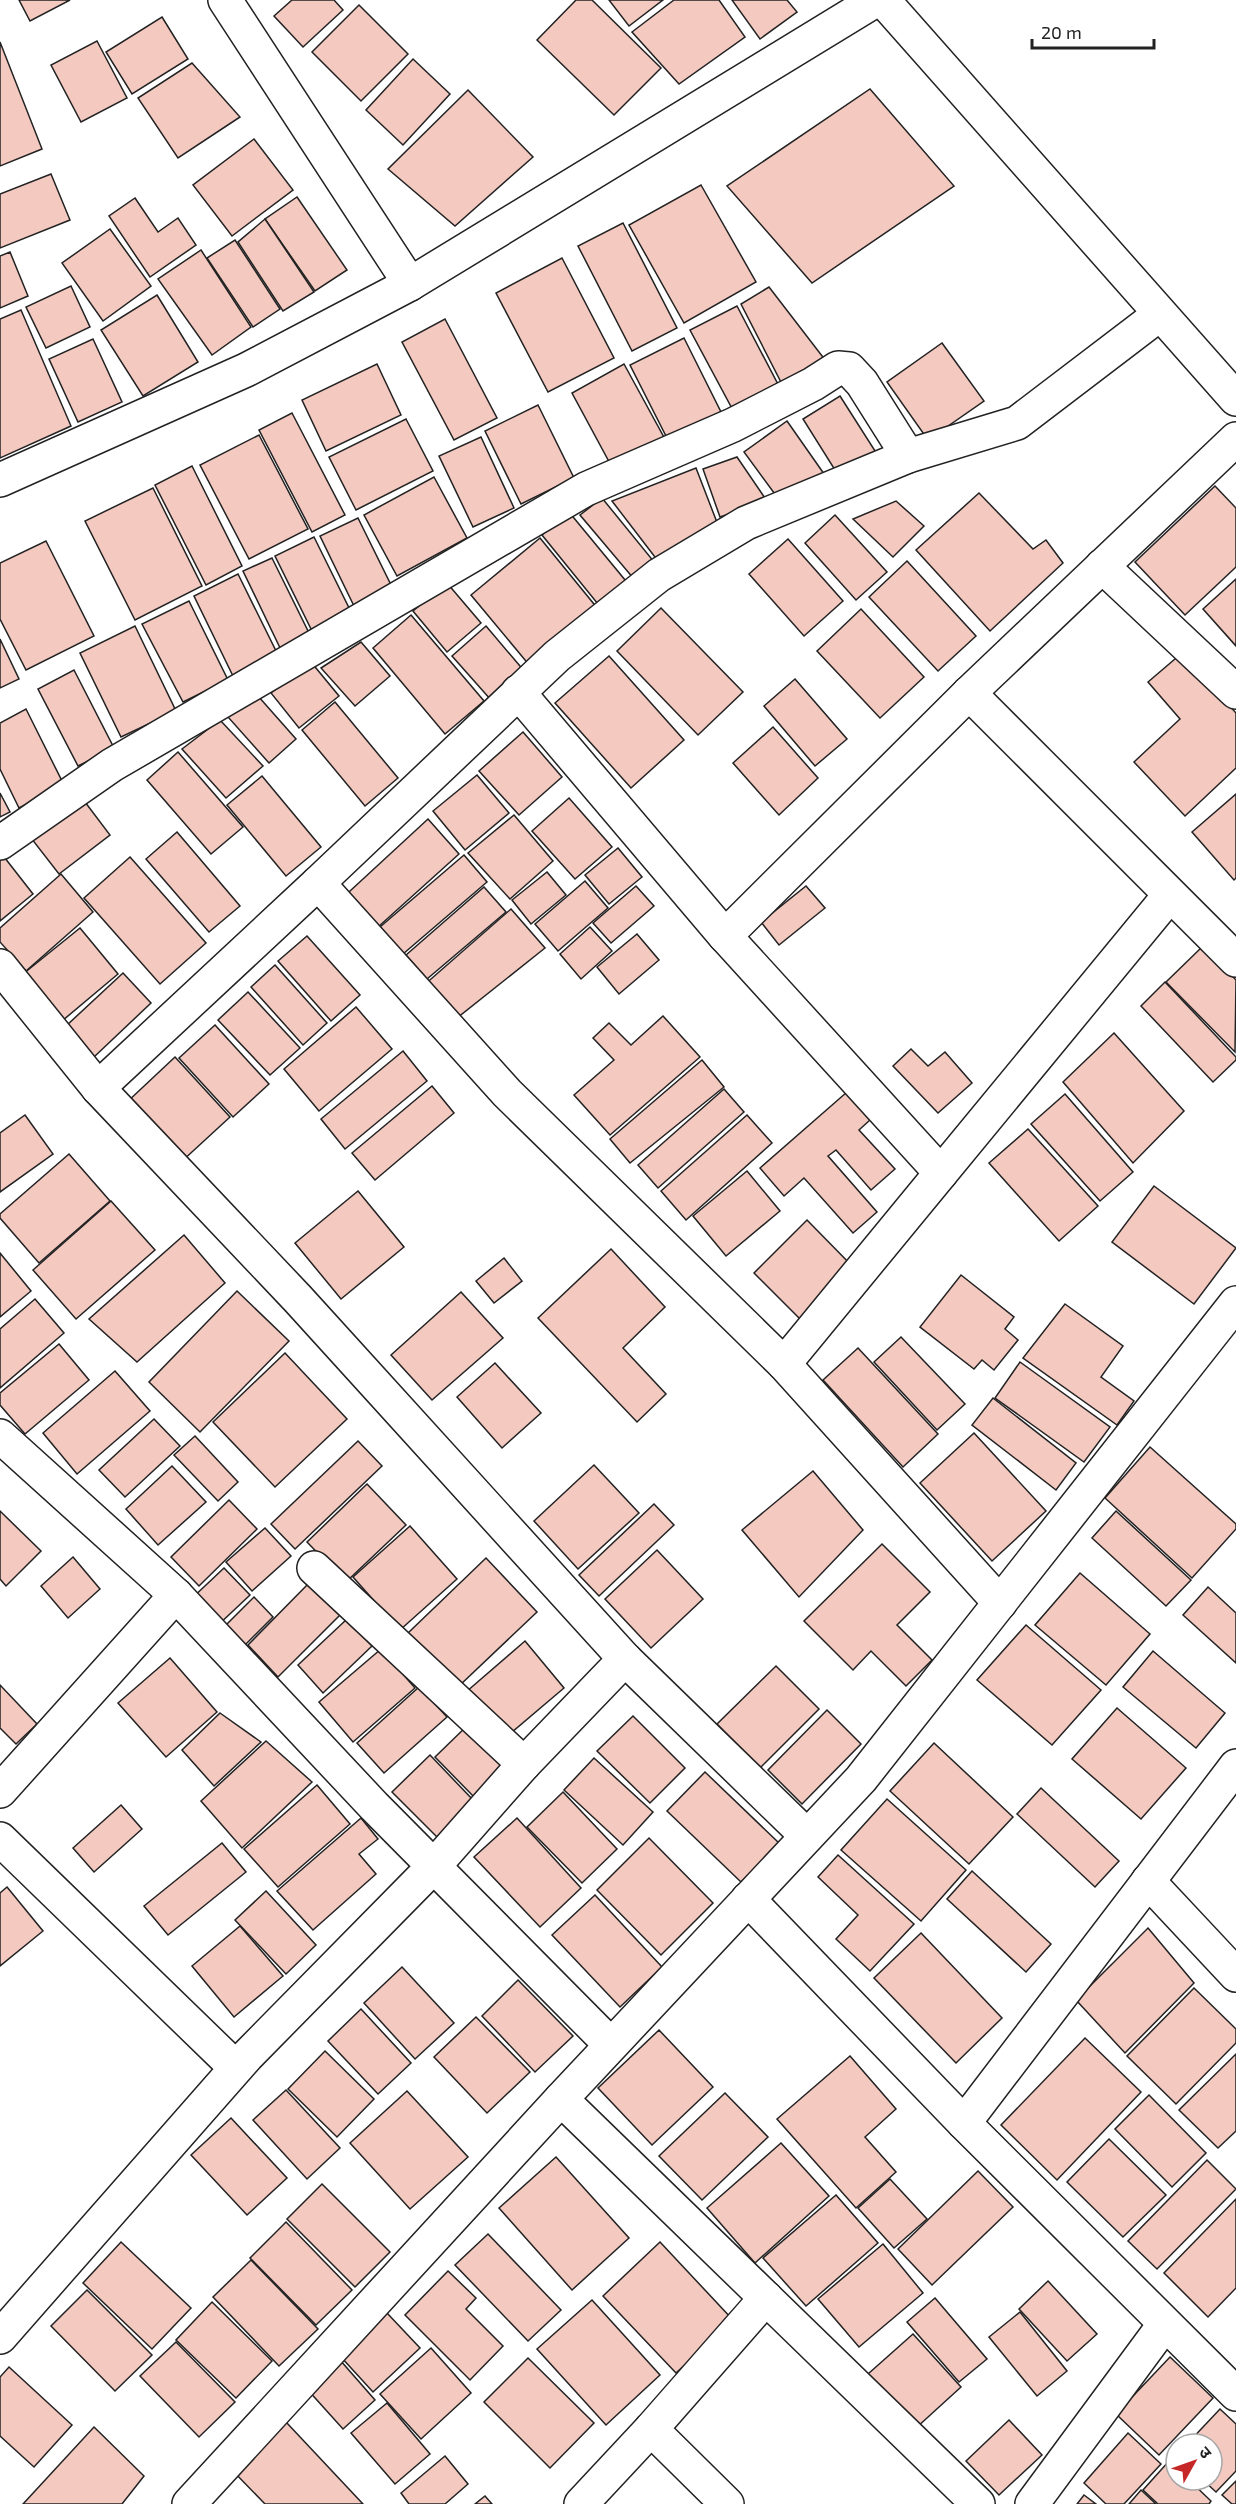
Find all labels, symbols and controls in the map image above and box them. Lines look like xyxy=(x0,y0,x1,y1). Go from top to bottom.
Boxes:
scale bar xyxy=(1032,12,1154,50)
text: 20 m xyxy=(1041,21,1082,43)
north arrow xyxy=(1164,2432,1224,2492)
text: उ xyxy=(1196,2442,1217,2462)

